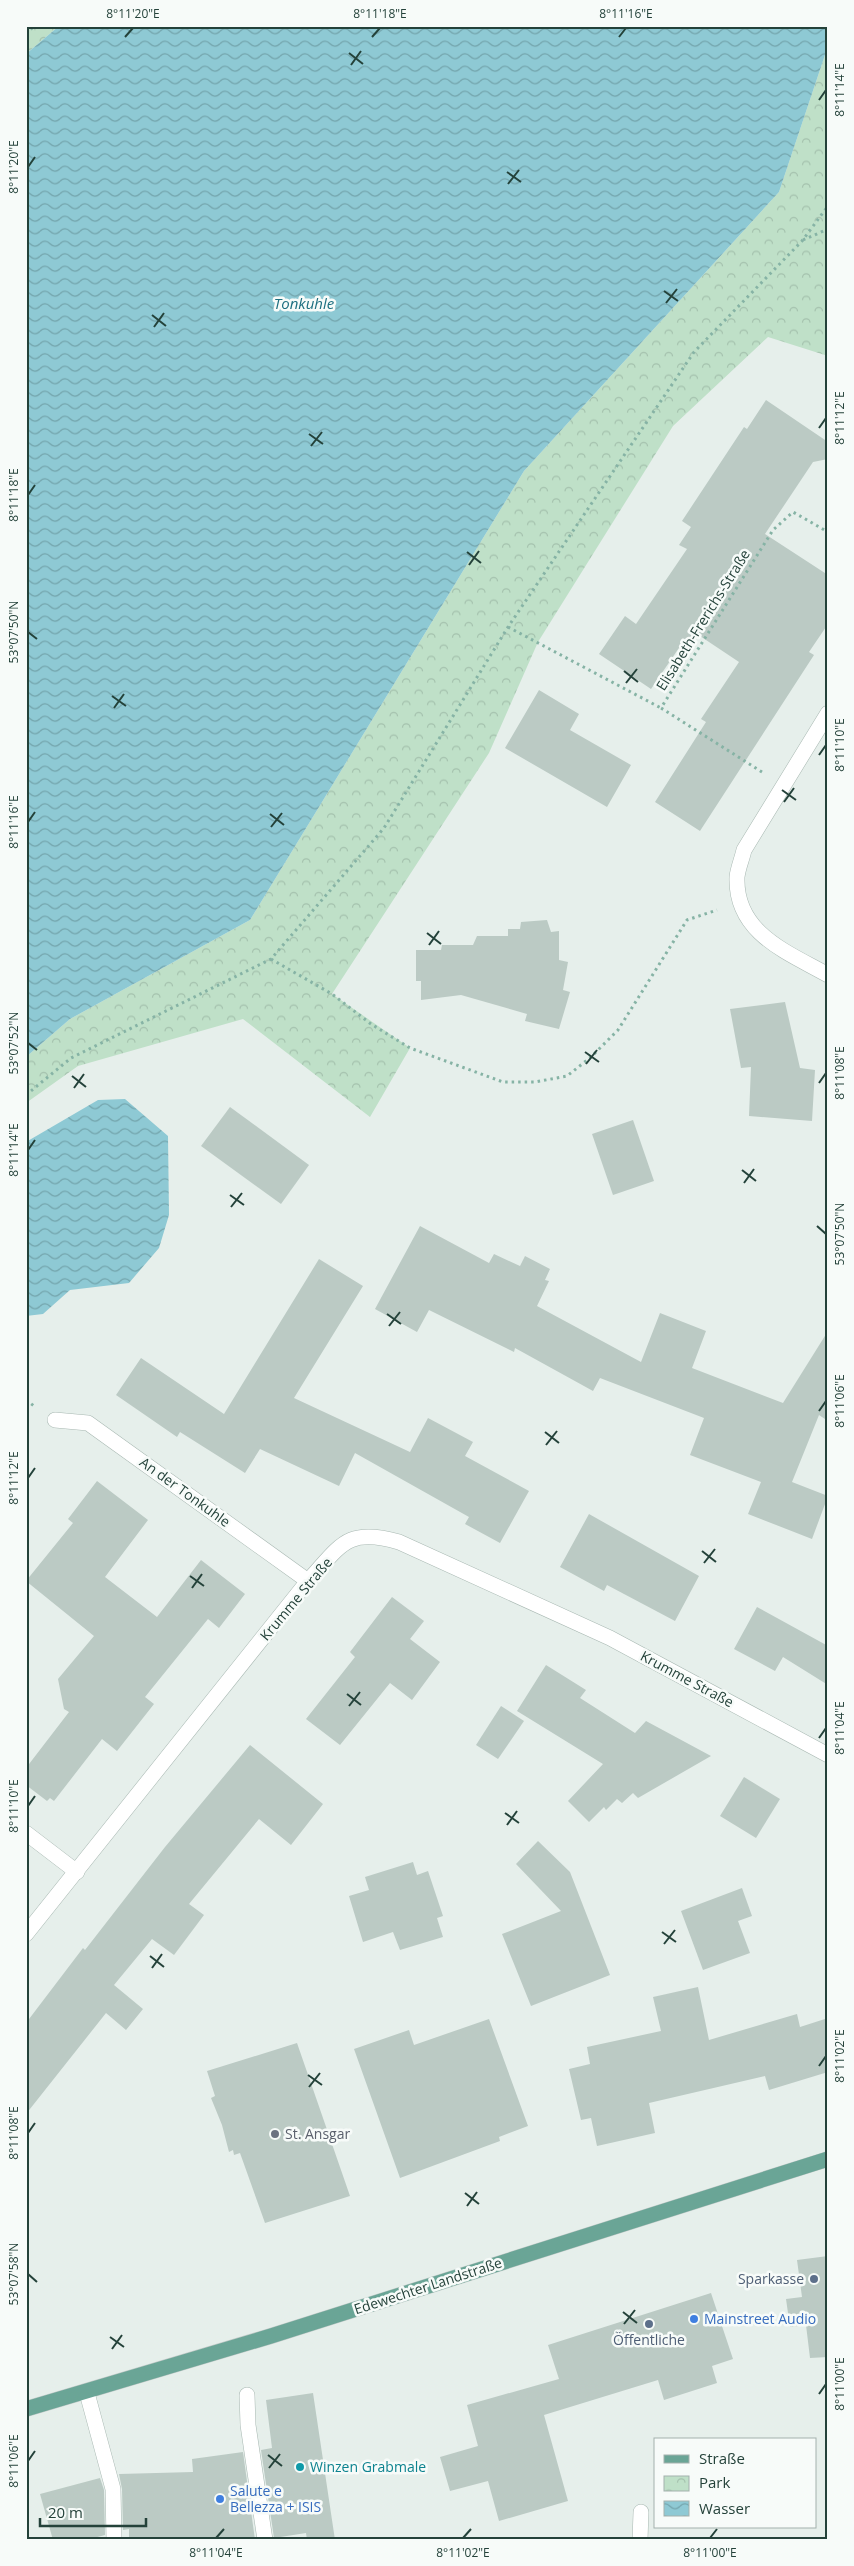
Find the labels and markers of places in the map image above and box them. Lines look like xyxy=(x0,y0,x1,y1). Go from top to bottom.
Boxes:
place label: St. Ansgar xyxy=(285,2124,350,2143)
marker: St. Ansgar xyxy=(269,2128,281,2140)
place label: Sparkasse xyxy=(738,2269,804,2288)
marker: Sparkasse xyxy=(808,2273,820,2285)
place label: Mainstreet Audio xyxy=(704,2309,816,2328)
marker: Mainstreet Audio xyxy=(688,2313,700,2325)
marker: Öffentliche xyxy=(643,2318,655,2330)
place label: Öffentliche xyxy=(613,2330,685,2349)
place label: Winzen Grabmale xyxy=(310,2457,426,2476)
marker: Winzen Grabmale xyxy=(294,2461,306,2473)
place label: Salute e Bellezza + ISIS xyxy=(230,2481,321,2516)
marker: Salute e Bellezza + ISIS xyxy=(214,2493,226,2505)

